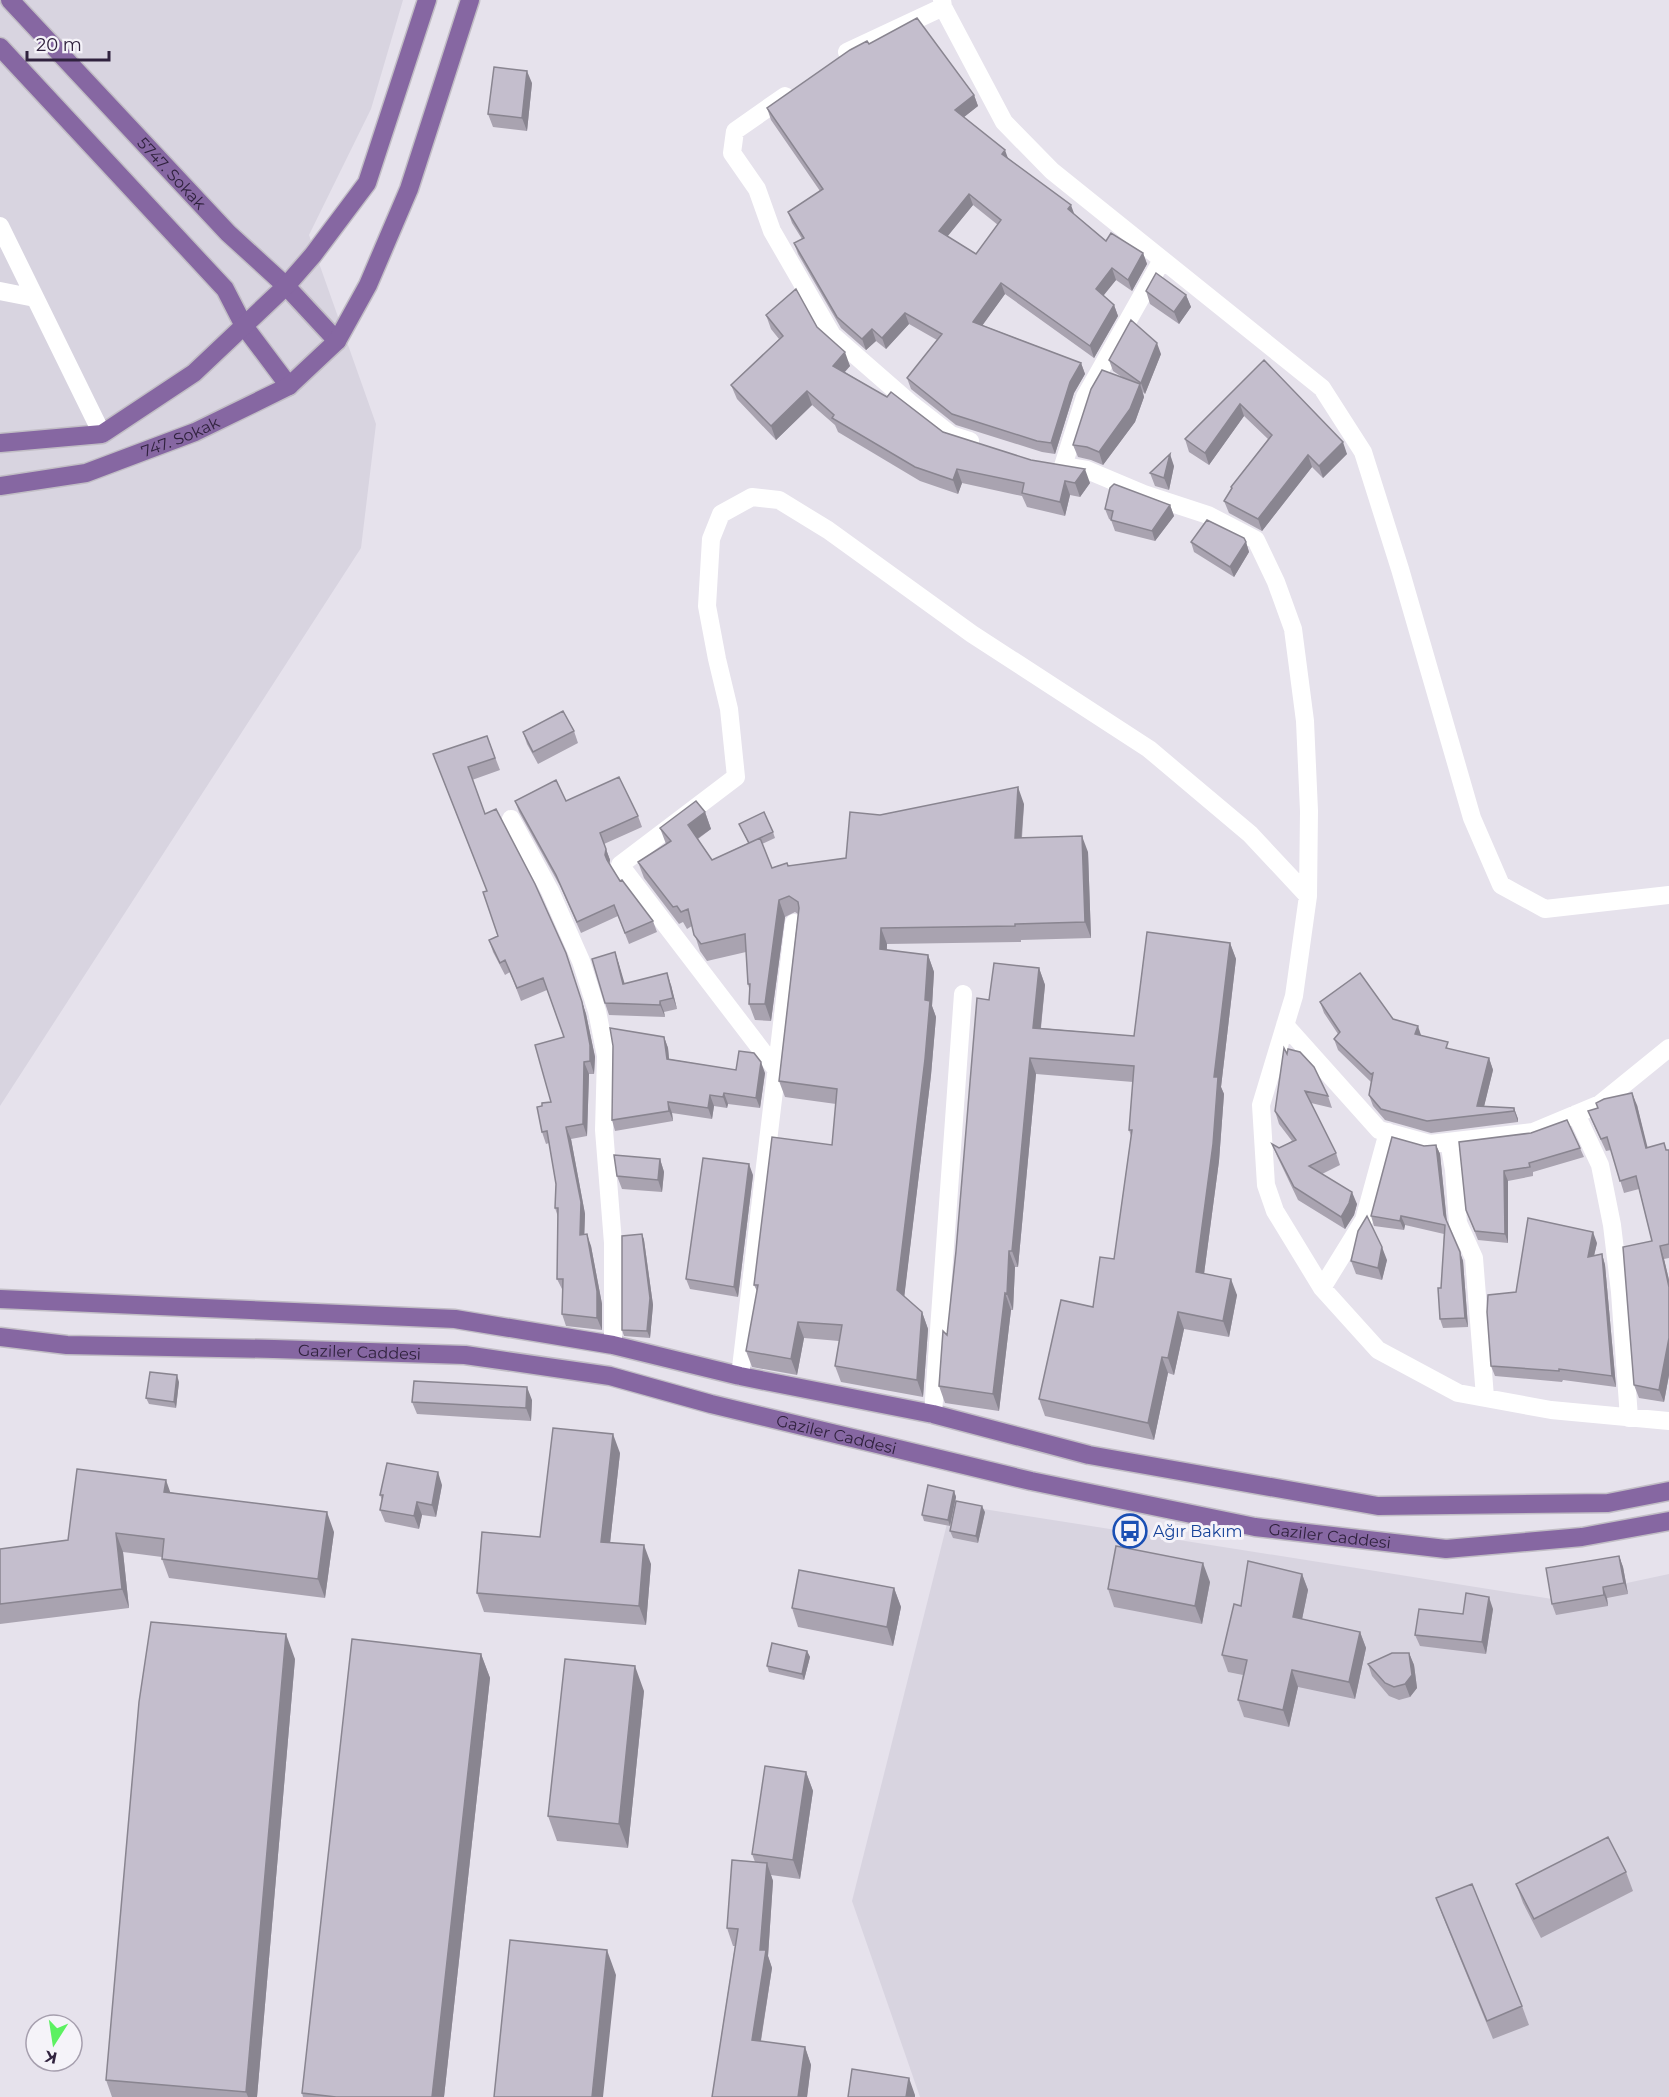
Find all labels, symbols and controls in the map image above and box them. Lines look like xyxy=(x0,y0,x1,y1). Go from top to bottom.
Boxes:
scale bar xyxy=(27,24,110,62)
text: 20 m xyxy=(36,34,82,56)
street label: 5747. Sokak xyxy=(133,133,210,214)
street label: 747. Sokak xyxy=(139,412,223,461)
street label: Gaziler Caddesi xyxy=(298,1341,421,1364)
street label: Gaziler Caddesi xyxy=(774,1411,898,1458)
bus stop icon: Ağır Bakım xyxy=(1112,1513,1148,1549)
street label: Gaziler Caddesi xyxy=(1267,1520,1392,1553)
place label: Ağır Bakım xyxy=(1153,1522,1243,1541)
north arrow xyxy=(24,2013,84,2073)
text: K xyxy=(42,2046,59,2068)

